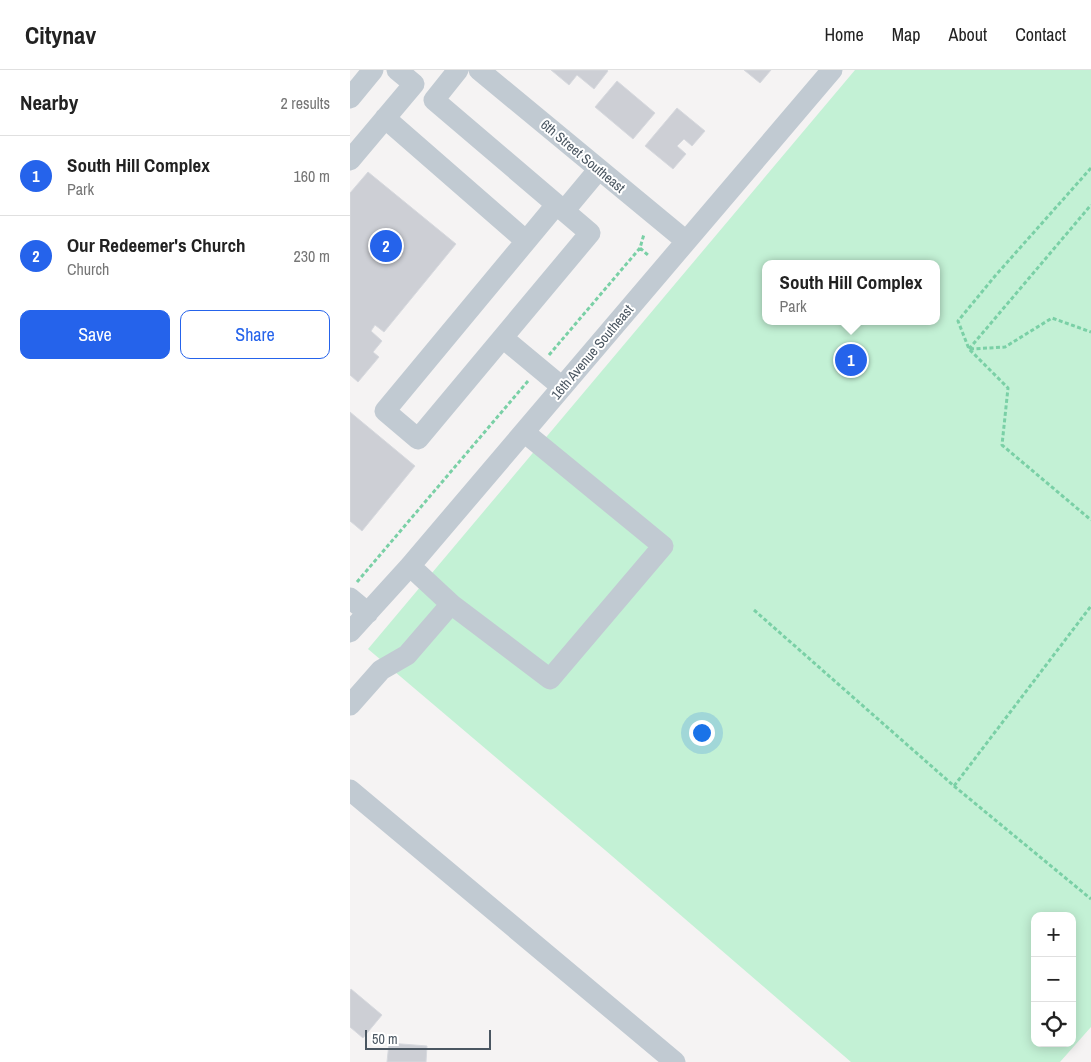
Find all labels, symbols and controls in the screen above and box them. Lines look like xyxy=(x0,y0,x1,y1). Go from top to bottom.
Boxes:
text: Citynav xyxy=(25,19,96,51)
text: Home xyxy=(824,22,864,47)
text: Map xyxy=(892,22,921,47)
text: About xyxy=(949,22,987,47)
text: Contact xyxy=(1015,22,1066,47)
text: Nearby xyxy=(20,88,78,117)
text: 2 results xyxy=(280,92,330,114)
street label: 6th Street Southeast xyxy=(537,115,629,197)
text: South Hill Complex xyxy=(67,152,210,178)
text: 1 xyxy=(32,165,40,187)
text: 160 m xyxy=(294,165,330,187)
text: Park xyxy=(67,178,94,200)
pin: 2 xyxy=(370,227,402,265)
text: Our Redeemer's Church xyxy=(67,232,246,258)
text: 2 xyxy=(32,245,40,267)
text: 230 m xyxy=(294,245,330,267)
text: Church xyxy=(67,258,109,280)
popup xyxy=(762,260,940,325)
text: South Hill Complex xyxy=(780,269,922,295)
text: Park xyxy=(780,295,807,317)
street label: 16th Avenue Southeast xyxy=(547,301,637,403)
button: Save xyxy=(20,310,170,359)
button: Share xyxy=(180,310,330,359)
pin: 1 xyxy=(835,341,867,379)
your location xyxy=(689,720,715,746)
map controls xyxy=(1031,912,1076,1047)
button: + xyxy=(1031,912,1076,957)
button: − xyxy=(1031,957,1076,1002)
button: locate xyxy=(1031,1002,1076,1047)
scale bar xyxy=(365,1027,491,1050)
text: 50 m xyxy=(372,1030,398,1048)

